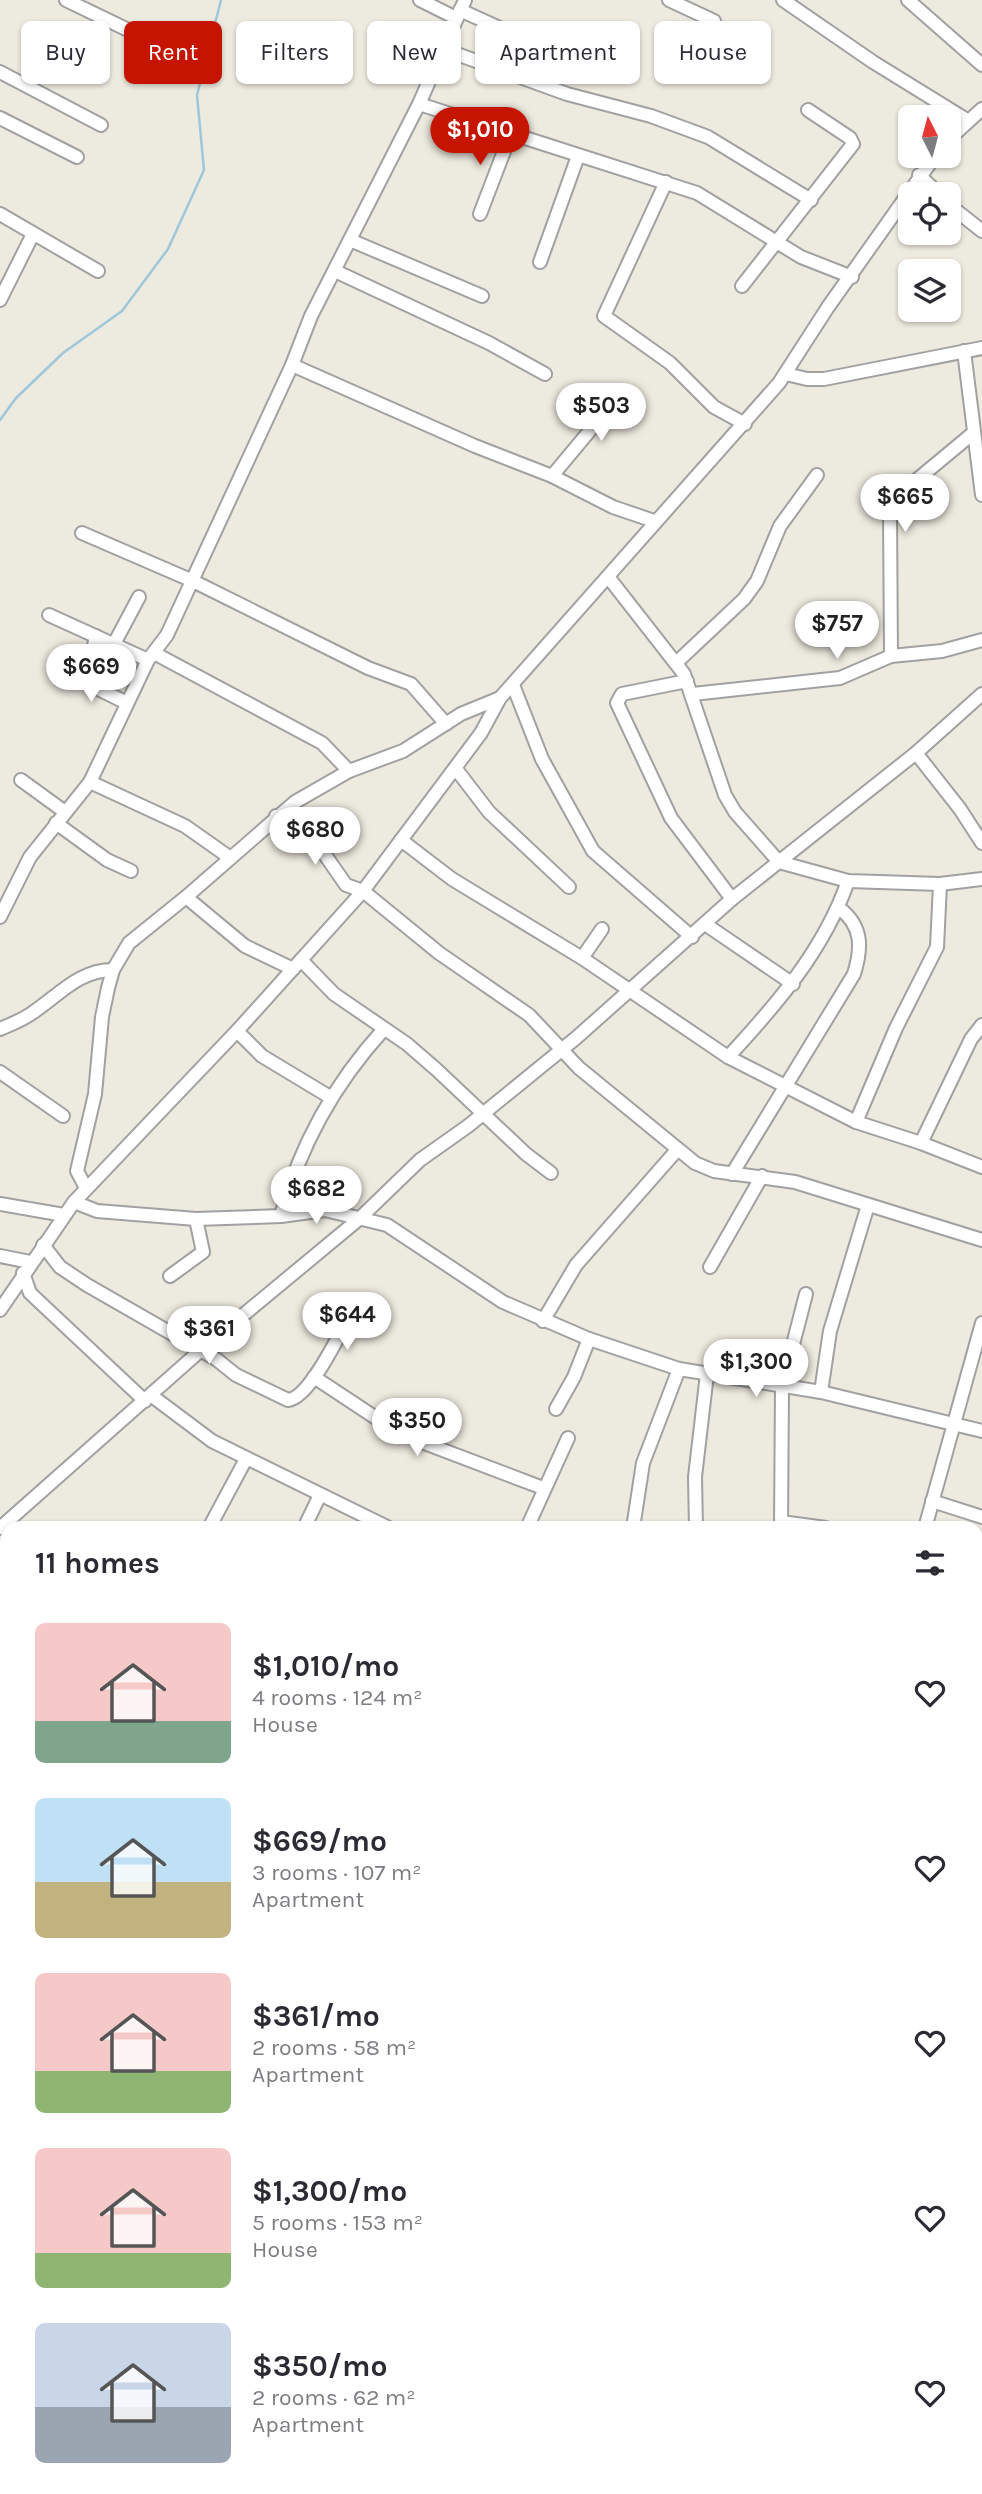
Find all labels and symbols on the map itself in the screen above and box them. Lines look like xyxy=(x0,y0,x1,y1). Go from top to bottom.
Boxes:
north arrow xyxy=(898,105,961,168)
pin: $1,010 xyxy=(423,108,537,167)
pin: $503 xyxy=(560,384,642,443)
pin: $665 xyxy=(864,475,946,534)
pin: $757 xyxy=(796,602,878,661)
pin: $669 xyxy=(50,644,132,704)
pin: $680 xyxy=(274,808,356,867)
pin: $682 xyxy=(275,1166,357,1226)
pin: $644 xyxy=(306,1292,388,1352)
pin: $361 xyxy=(168,1306,250,1366)
pin: $1,300 xyxy=(699,1340,813,1399)
pin: $350 xyxy=(376,1398,458,1458)

